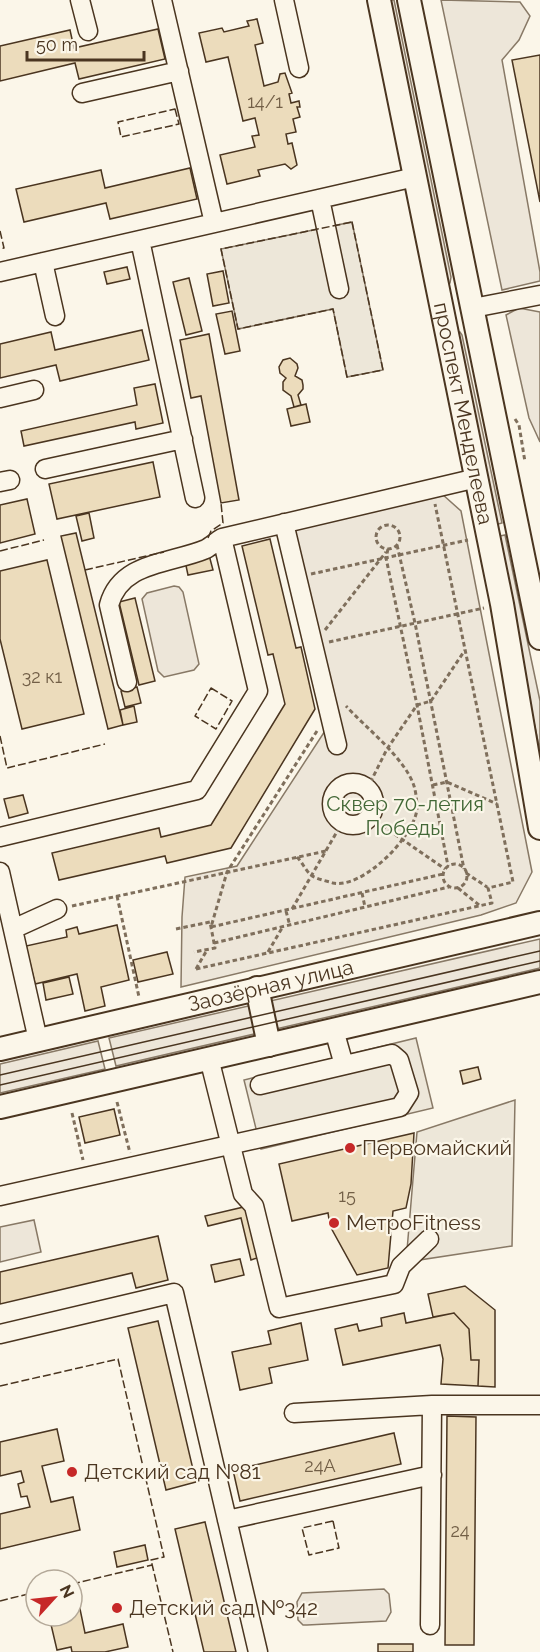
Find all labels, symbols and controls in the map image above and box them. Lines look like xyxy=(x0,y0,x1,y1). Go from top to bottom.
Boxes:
scale bar xyxy=(27,24,144,62)
text: 50 m xyxy=(36,34,78,55)
house number: 14/1 xyxy=(247,91,283,112)
street label: проспект Менделеева xyxy=(429,300,499,527)
house number: 32 к1 xyxy=(22,666,63,687)
park label: Сквер 70-летия Победы xyxy=(326,791,484,840)
street label: Заозёрная улица xyxy=(185,954,356,1017)
place label: Первомайский xyxy=(362,1135,512,1160)
marker: Первомайский xyxy=(343,1141,357,1155)
house number: 15 xyxy=(338,1185,356,1206)
place label: МетроFitness xyxy=(346,1210,481,1235)
marker: МетроFitness xyxy=(327,1216,341,1230)
house number: 24А xyxy=(304,1455,336,1476)
place label: Детский сад №81 xyxy=(84,1459,261,1484)
marker: Детский сад №81 xyxy=(65,1465,79,1479)
house number: 24 xyxy=(450,1520,470,1541)
north arrow xyxy=(24,1568,84,1628)
text: N xyxy=(56,1582,78,1601)
place label: Детский сад №342 xyxy=(129,1595,318,1620)
marker: Детский сад №342 xyxy=(110,1601,124,1615)

